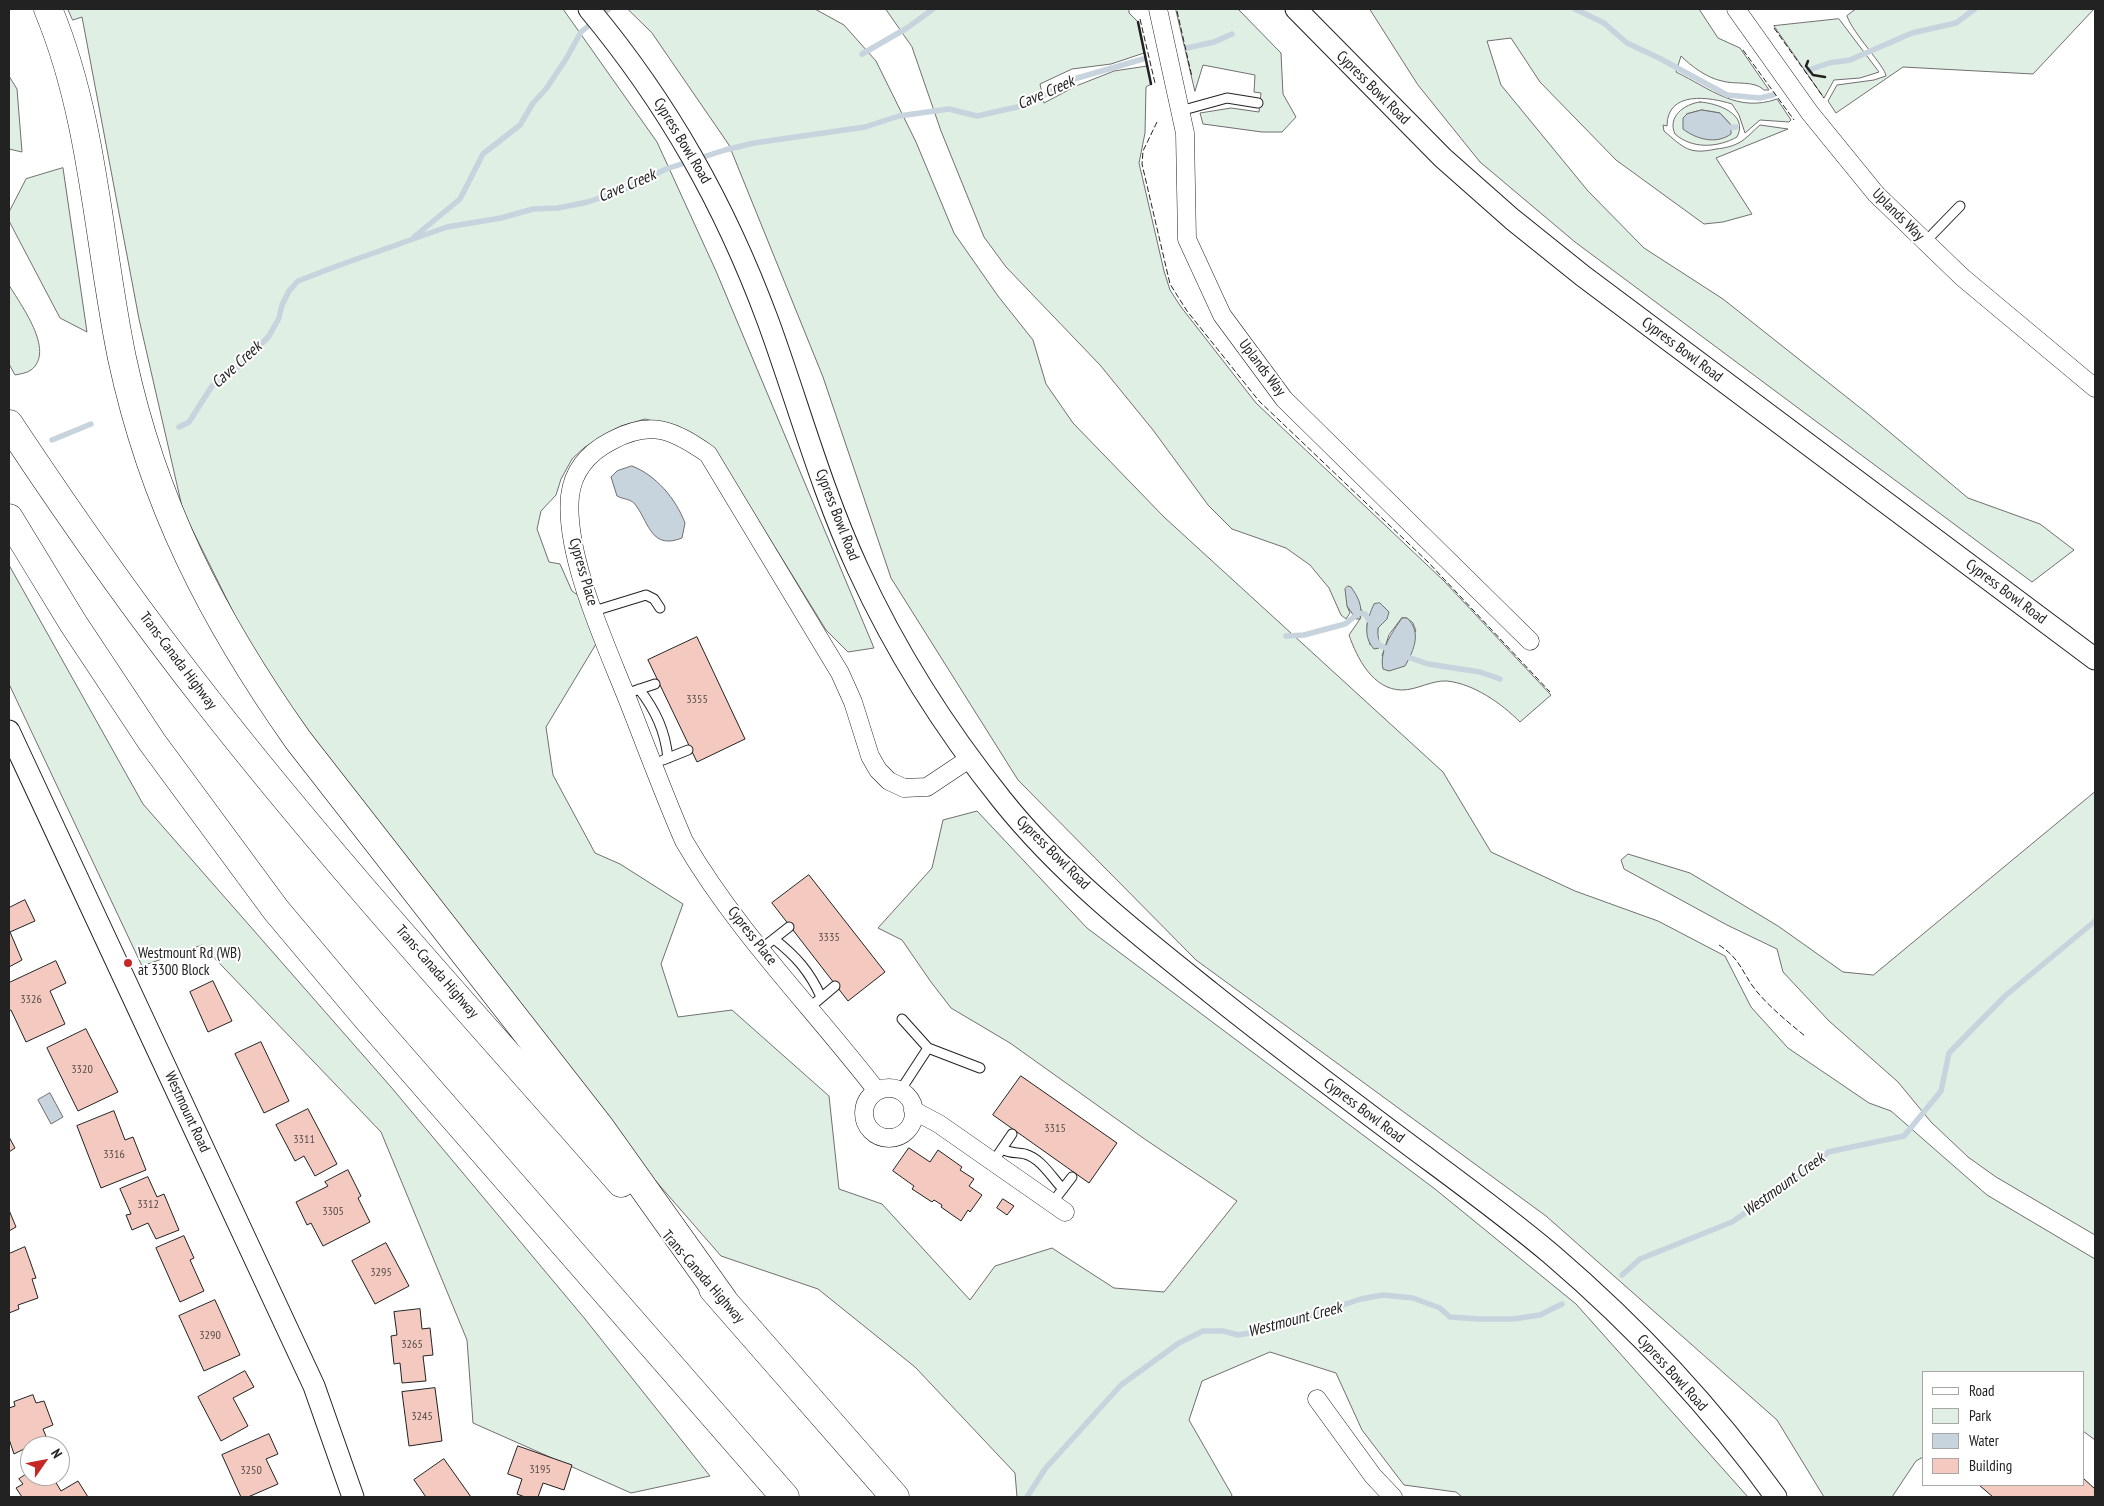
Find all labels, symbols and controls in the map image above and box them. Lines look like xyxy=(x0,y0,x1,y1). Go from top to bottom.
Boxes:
street label: Cypress Bowl Road xyxy=(1332,47,1414,129)
water label: Cave Creek xyxy=(1014,72,1078,114)
street label: Cypress Bowl Road xyxy=(649,95,715,187)
water label: Cave Creek xyxy=(595,165,659,207)
street label: Uplands Way xyxy=(1868,185,1928,245)
street label: Cypress Bowl Road xyxy=(1638,314,1726,386)
street label: Uplands Way xyxy=(1235,336,1289,400)
water label: Cave Creek xyxy=(208,338,266,392)
street label: Cypress Bowl Road xyxy=(811,467,863,563)
street label: Cypress Place xyxy=(565,536,601,608)
street label: Cypress Bowl Road xyxy=(1962,556,2050,628)
street label: Trans-Canada Highway xyxy=(135,609,221,713)
house number: 3355 xyxy=(686,693,708,707)
street label: Cypress Bowl Road xyxy=(1012,812,1094,894)
street label: Cypress Place xyxy=(723,903,781,969)
street label: Trans-Canada Highway xyxy=(392,922,482,1022)
house number: 3335 xyxy=(818,931,840,945)
place label: Westmount Rd (WB) at 3300 Block xyxy=(138,945,241,980)
marker: Westmount Rd (WB) at 3300 Block xyxy=(122,957,134,969)
house number: 3326 xyxy=(20,993,42,1007)
house number: 3320 xyxy=(71,1063,93,1077)
street label: Westmount Road xyxy=(160,1069,214,1155)
street label: Cypress Bowl Road xyxy=(1320,1075,1408,1147)
house number: 3315 xyxy=(1044,1122,1066,1136)
house number: 3311 xyxy=(293,1133,315,1147)
house number: 3316 xyxy=(103,1148,125,1162)
water label: Westmount Creek xyxy=(1739,1149,1829,1221)
house number: 3312 xyxy=(137,1198,159,1212)
house number: 3305 xyxy=(322,1205,344,1219)
street label: Trans-Canada Highway xyxy=(658,1227,748,1327)
house number: 3295 xyxy=(370,1266,392,1280)
water label: Westmount Creek xyxy=(1246,1298,1344,1342)
house number: 3290 xyxy=(199,1329,221,1343)
street label: Cypress Bowl Road xyxy=(1633,1331,1711,1415)
house number: 3265 xyxy=(401,1338,423,1352)
legend xyxy=(1922,1371,2084,1486)
text: Road xyxy=(1969,1381,1995,1400)
text: Park xyxy=(1969,1406,1991,1425)
house number: 3245 xyxy=(411,1410,433,1424)
text: Water xyxy=(1969,1431,1999,1450)
north arrow xyxy=(20,1436,70,1486)
text: N xyxy=(47,1445,66,1461)
text: Building xyxy=(1969,1456,2012,1475)
house number: 3195 xyxy=(529,1463,551,1477)
house number: 3250 xyxy=(240,1464,262,1478)

